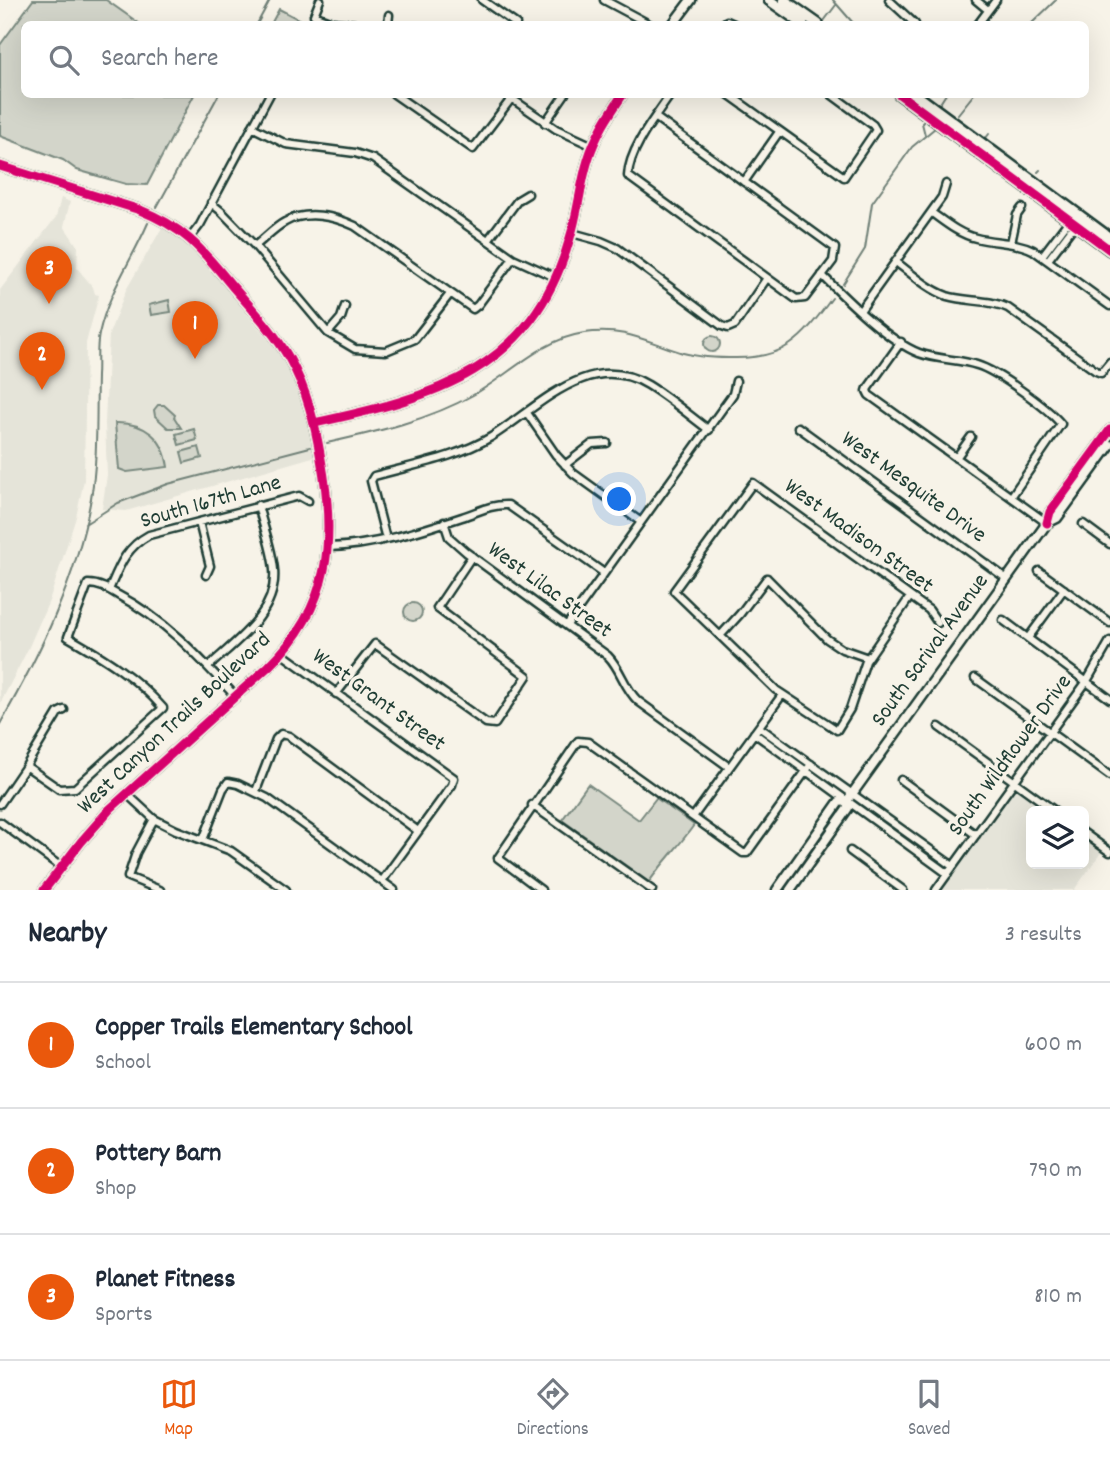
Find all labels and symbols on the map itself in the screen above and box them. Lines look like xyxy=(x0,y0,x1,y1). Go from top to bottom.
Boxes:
pin: 3 xyxy=(26,246,72,304)
pin: 1 xyxy=(172,301,218,359)
pin: 2 xyxy=(19,332,65,390)
street label: West Mesquite Drive xyxy=(833,424,993,552)
street label: South 167th Lane xyxy=(137,467,285,539)
street label: West Madison Street xyxy=(776,471,940,603)
your location xyxy=(602,482,636,516)
street label: West Lilac Street xyxy=(480,534,618,648)
street label: South Sarival Avenue xyxy=(864,568,998,734)
street label: West Canyon Trails Boulevard xyxy=(71,625,279,823)
street label: West Grant Street xyxy=(304,641,452,761)
street label: South Wildflower Drive xyxy=(941,668,1081,844)

